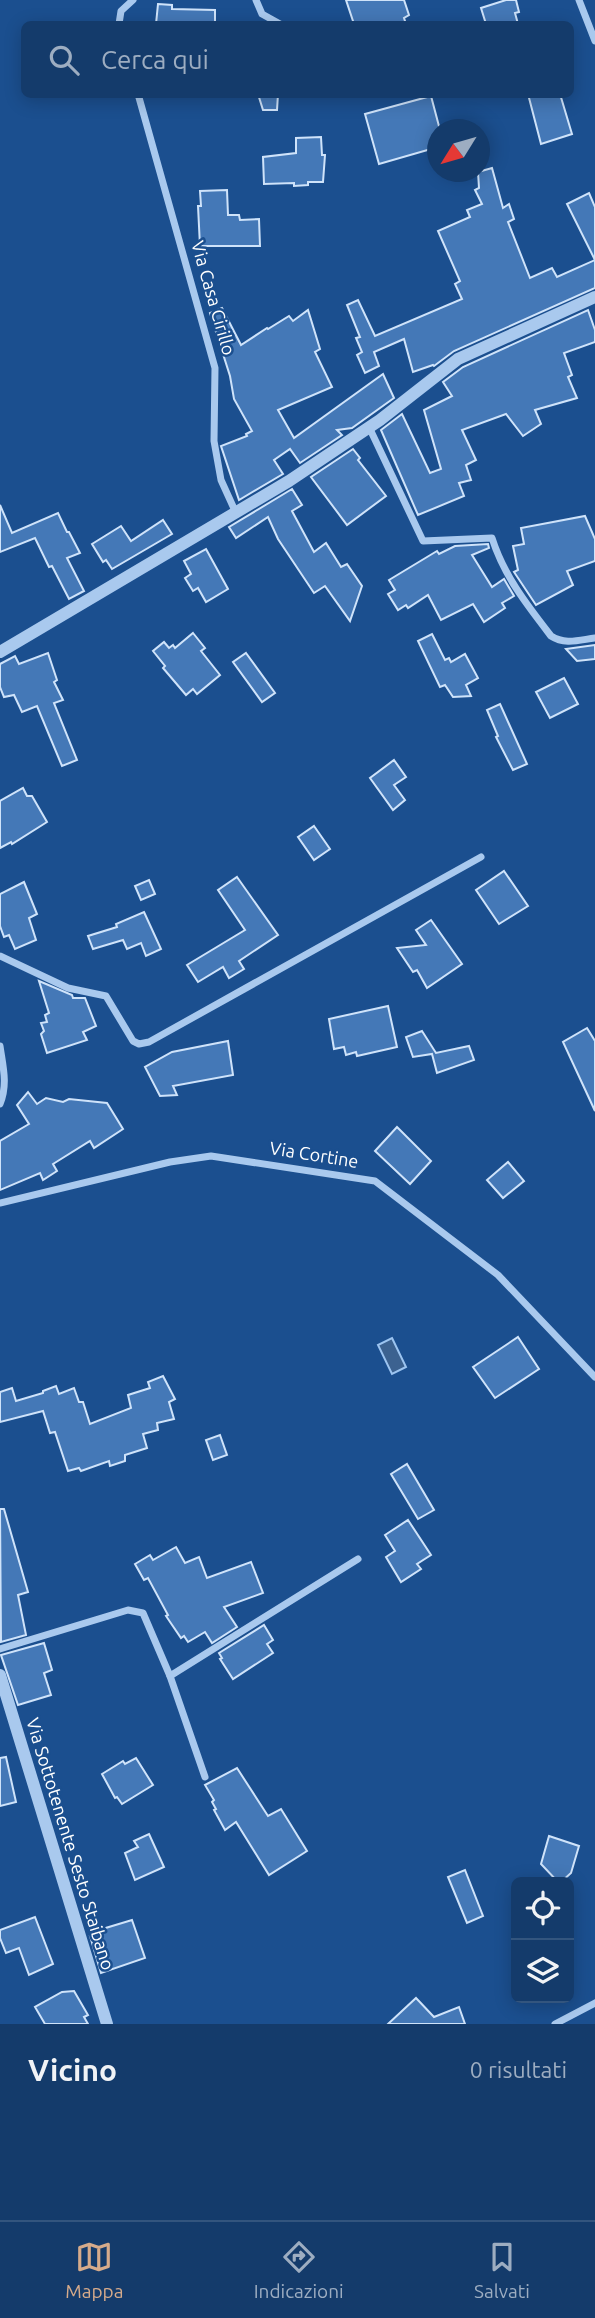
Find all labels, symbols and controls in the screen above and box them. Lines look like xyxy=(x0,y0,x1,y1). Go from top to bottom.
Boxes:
search box xyxy=(21,21,574,98)
icon: search xyxy=(45,41,83,79)
text: Cerca qui xyxy=(101,45,209,74)
north arrow xyxy=(427,119,490,182)
street label: Via Casa Cirillo xyxy=(188,238,240,357)
street label: Via Cortine xyxy=(268,1137,360,1171)
street label: Via Sottotenente Sesto Staibano xyxy=(23,1715,119,1972)
map controls xyxy=(511,1877,574,2003)
button: locate xyxy=(511,1877,574,1940)
button: layers xyxy=(511,1940,574,2003)
text: Vicino xyxy=(28,2053,117,2087)
text: 0 risultati xyxy=(470,2057,567,2082)
tab: Mappa xyxy=(65,2238,123,2302)
tab: Indicazioni xyxy=(254,2238,344,2302)
tab: Salvati xyxy=(474,2238,530,2302)

